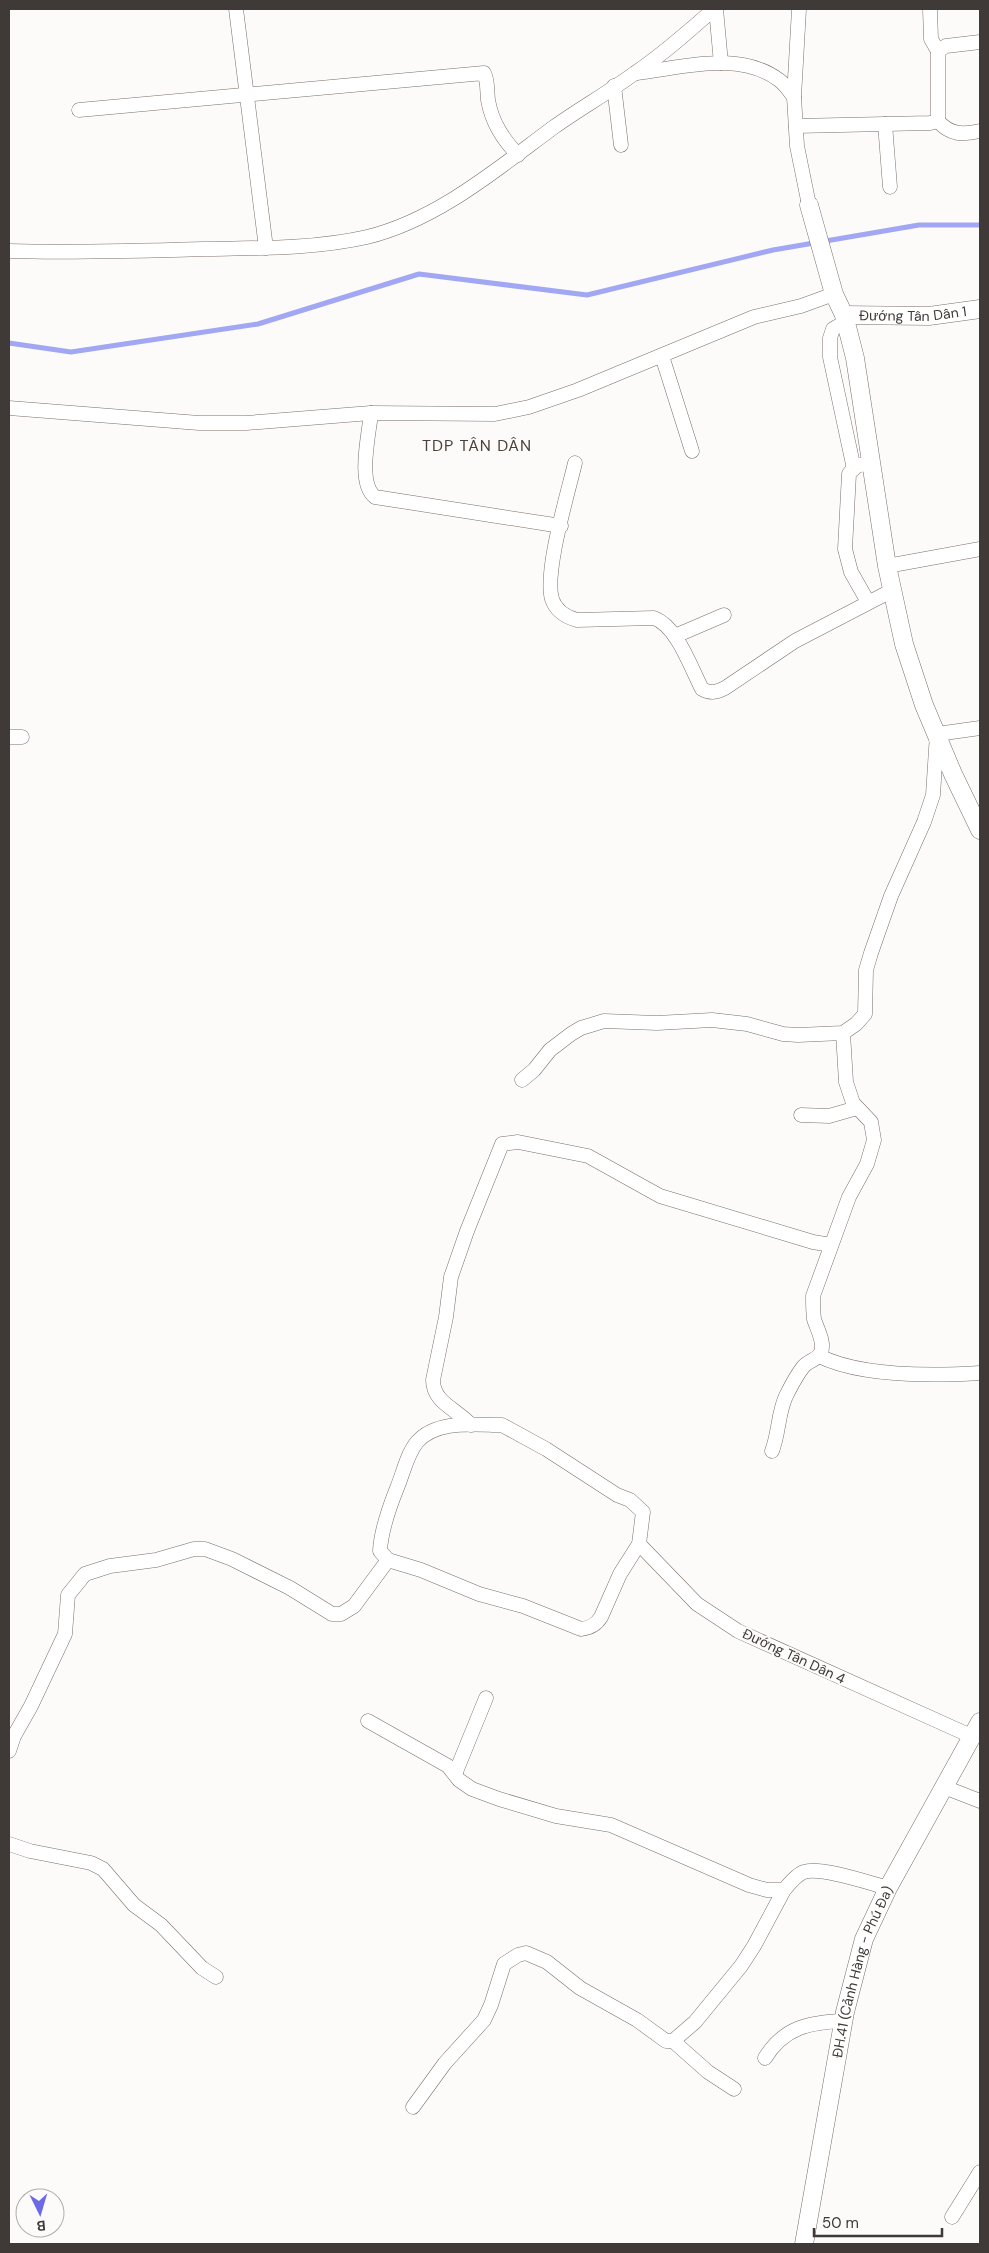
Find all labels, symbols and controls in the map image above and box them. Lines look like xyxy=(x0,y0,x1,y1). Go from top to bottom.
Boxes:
street label: Đướng Tân Dân 1 xyxy=(859,302,968,325)
district label: TDP TÂN DÂN xyxy=(422,435,532,456)
street label: Đướng Tân Dân 4 xyxy=(740,1624,849,1688)
street label: ĐH.41 (Cảnh Hàng - Phú Đa) xyxy=(828,1883,897,2059)
north arrow xyxy=(15,2188,65,2238)
scale bar xyxy=(814,2206,942,2238)
text: 50 m xyxy=(822,2213,859,2233)
text: B xyxy=(36,2217,46,2235)

